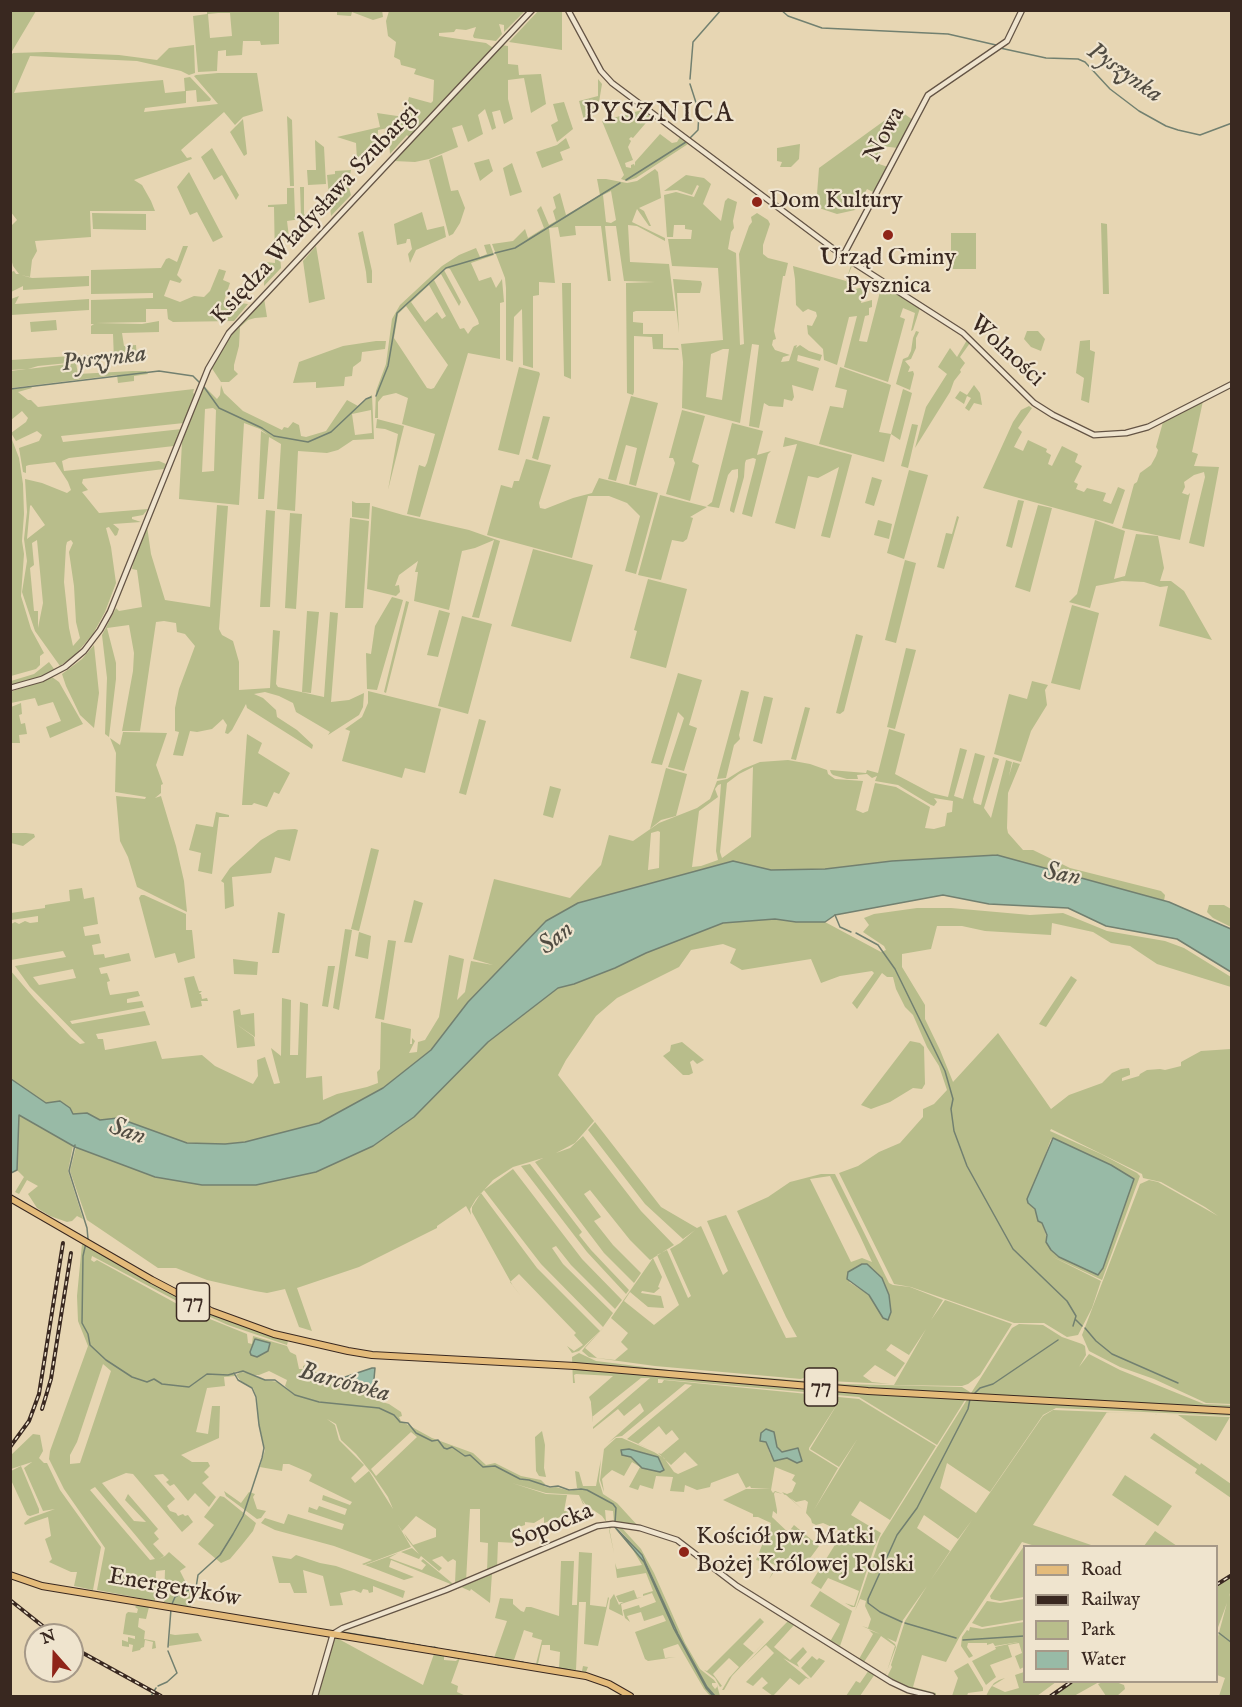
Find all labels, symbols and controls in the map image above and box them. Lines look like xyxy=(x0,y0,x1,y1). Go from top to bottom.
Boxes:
water label: Pyszynka xyxy=(1080,37,1168,111)
street label: Księdza Władysława Szubargi xyxy=(206,99,426,331)
district label: PYSZNICA xyxy=(584,99,734,131)
street label: Nowa xyxy=(859,102,913,168)
place label: Dom Kultury xyxy=(769,188,903,216)
marker: Dom Kultury xyxy=(750,195,764,209)
marker: Urząd Gminy Pysznica xyxy=(881,228,895,242)
place label: Urząd Gminy Pysznica xyxy=(820,245,956,301)
street label: Wolności xyxy=(963,310,1049,394)
water label: Pyszynka xyxy=(60,339,148,381)
water label: San xyxy=(1041,857,1083,895)
water label: San xyxy=(533,915,581,963)
water label: San xyxy=(104,1112,150,1154)
road number: 77 xyxy=(176,1283,210,1321)
water label: Barcówka xyxy=(295,1357,393,1411)
road number: 77 xyxy=(804,1368,838,1406)
street label: Sopocka xyxy=(508,1498,598,1556)
place label: Kościół pw. Matki Bożej Królowej Polski xyxy=(696,1524,914,1580)
marker: Kościół pw. Matki Bożej Królowej Polski xyxy=(677,1545,691,1559)
legend xyxy=(1023,1545,1218,1683)
text: Road xyxy=(1081,1559,1122,1582)
street label: Energetyków xyxy=(105,1563,243,1615)
text: Railway xyxy=(1081,1589,1140,1612)
text: Park xyxy=(1081,1619,1115,1642)
north arrow xyxy=(24,1623,84,1683)
text: N xyxy=(39,1626,58,1650)
text: Water xyxy=(1081,1649,1126,1672)

